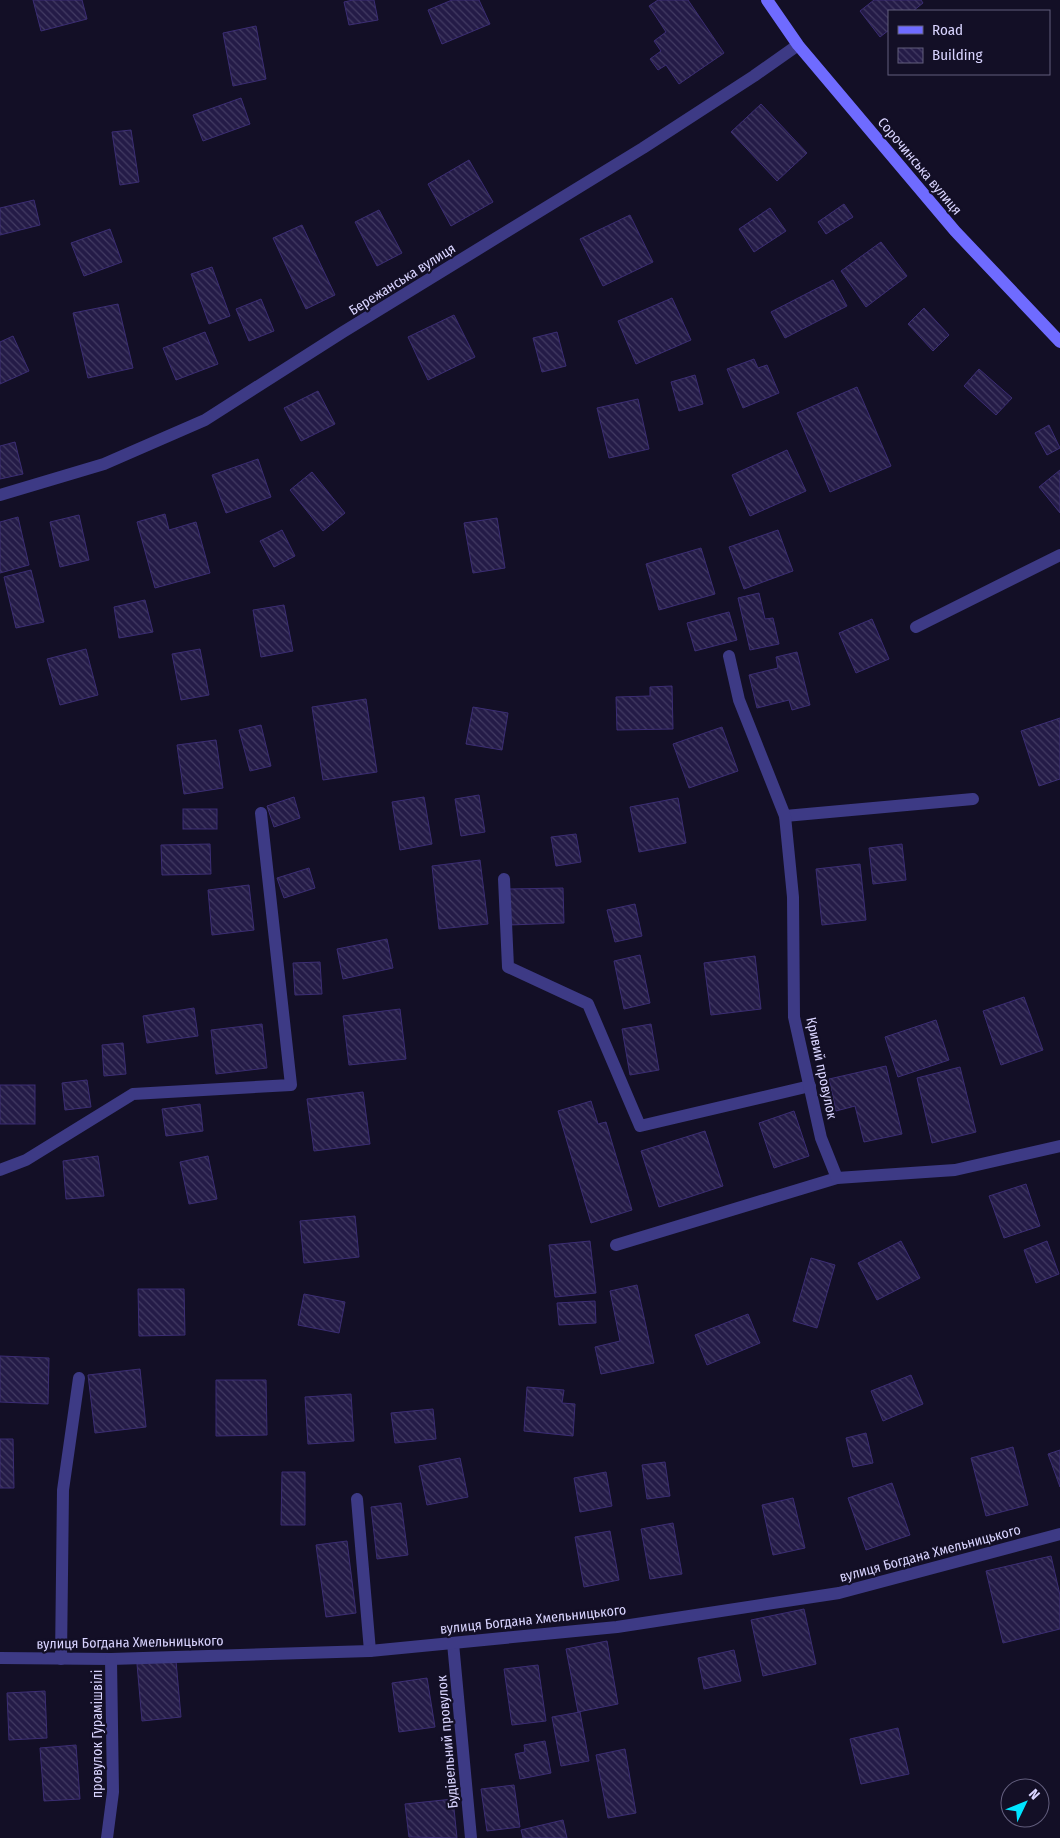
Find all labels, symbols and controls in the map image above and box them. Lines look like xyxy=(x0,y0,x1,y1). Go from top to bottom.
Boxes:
legend xyxy=(888,10,1050,75)
text: Road xyxy=(932,21,963,39)
text: Building xyxy=(932,46,983,64)
street label: Сорочинська вулиця xyxy=(874,114,965,218)
street label: Бережанська вулиця xyxy=(346,240,459,319)
street label: Кривий провулок xyxy=(802,1015,841,1121)
street label: вулиця Богдана Хмельницького xyxy=(838,1521,1023,1586)
street label: вулиця Богдана Хмельницького xyxy=(439,1601,627,1638)
street label: вулиця Богдана Хмельницького xyxy=(36,1632,224,1653)
street label: провулок Гурамішвілі xyxy=(89,1670,106,1798)
street label: Будівельний провулок xyxy=(433,1674,462,1809)
north arrow xyxy=(1000,1778,1050,1828)
text: N xyxy=(1025,1786,1043,1803)

